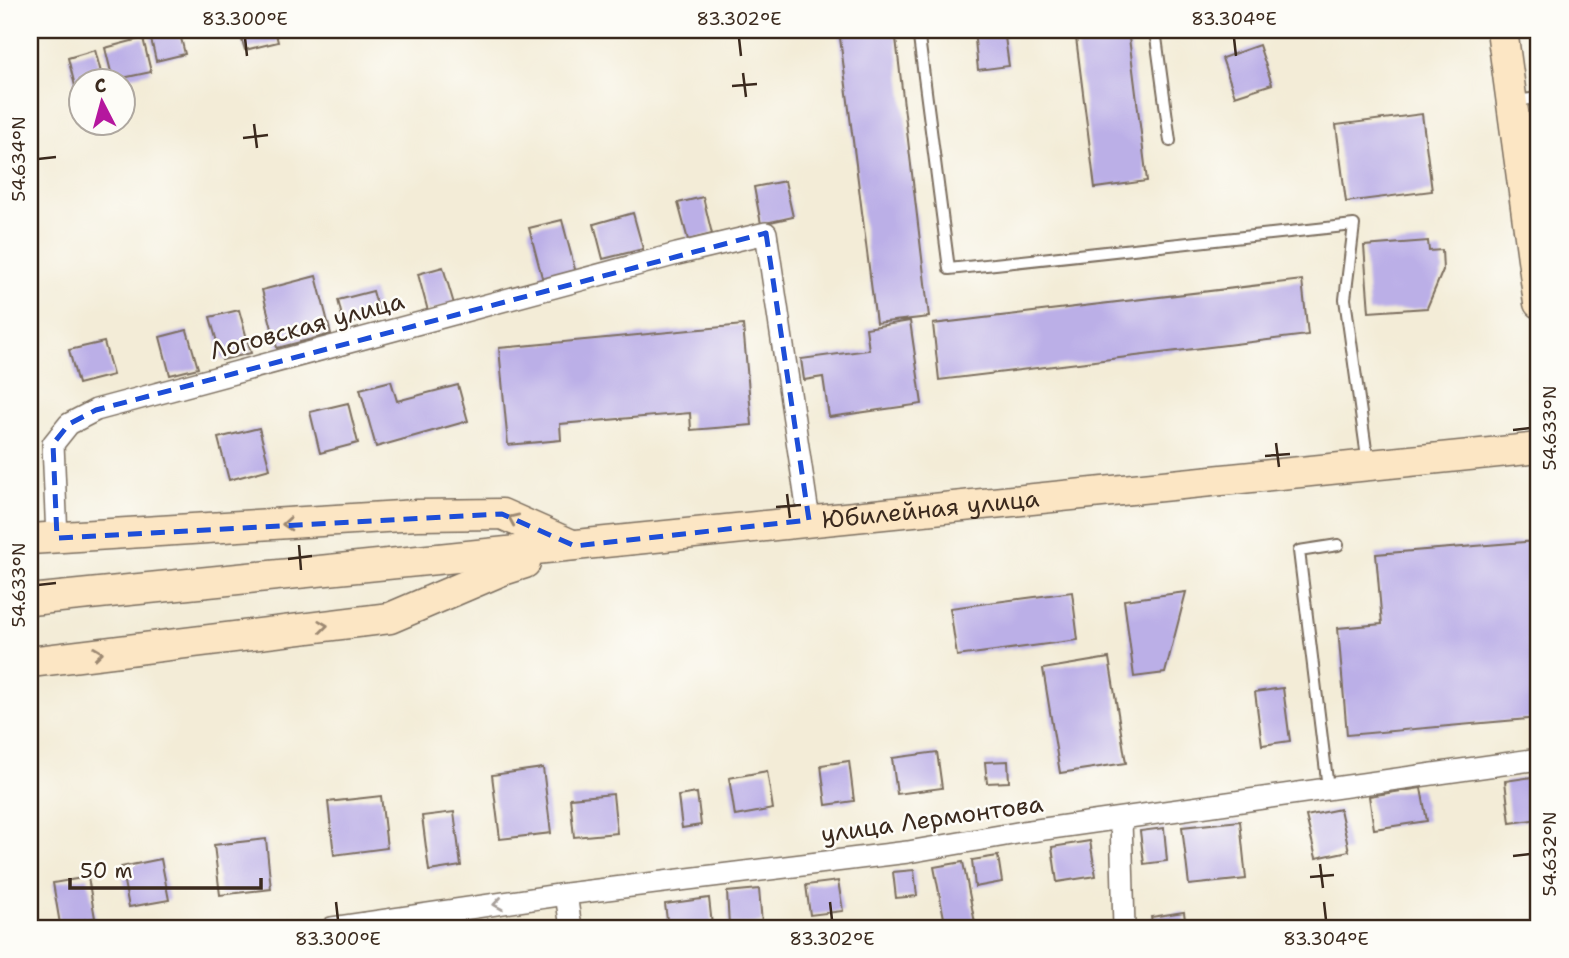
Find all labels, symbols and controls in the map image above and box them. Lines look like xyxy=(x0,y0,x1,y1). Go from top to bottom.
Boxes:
text: 83.300°E xyxy=(202,7,288,31)
text: 83.302°E xyxy=(697,7,781,31)
text: 83.304°E xyxy=(1191,7,1277,31)
north arrow xyxy=(66,66,136,136)
text: С xyxy=(93,73,107,99)
text: 54.634°N xyxy=(7,116,31,202)
street label: Логовская улица xyxy=(206,285,408,367)
text: 54.633°N xyxy=(1538,385,1562,471)
street label: Юбилейная улица xyxy=(820,482,1041,536)
one-way arrow xyxy=(508,513,520,527)
one-way arrow xyxy=(281,516,292,531)
text: 54.633°N xyxy=(7,542,31,628)
one-way arrow xyxy=(318,619,329,634)
one-way arrow xyxy=(92,646,103,661)
street label: улица Лермонтова xyxy=(819,788,1045,850)
text: 54.632°N xyxy=(1538,812,1562,896)
scale bar xyxy=(70,846,261,890)
text: 50 m xyxy=(80,857,133,885)
one-way arrow xyxy=(493,896,504,911)
text: 83.300°E xyxy=(295,927,381,951)
text: 83.302°E xyxy=(790,927,874,951)
text: 83.304°E xyxy=(1283,927,1369,951)

